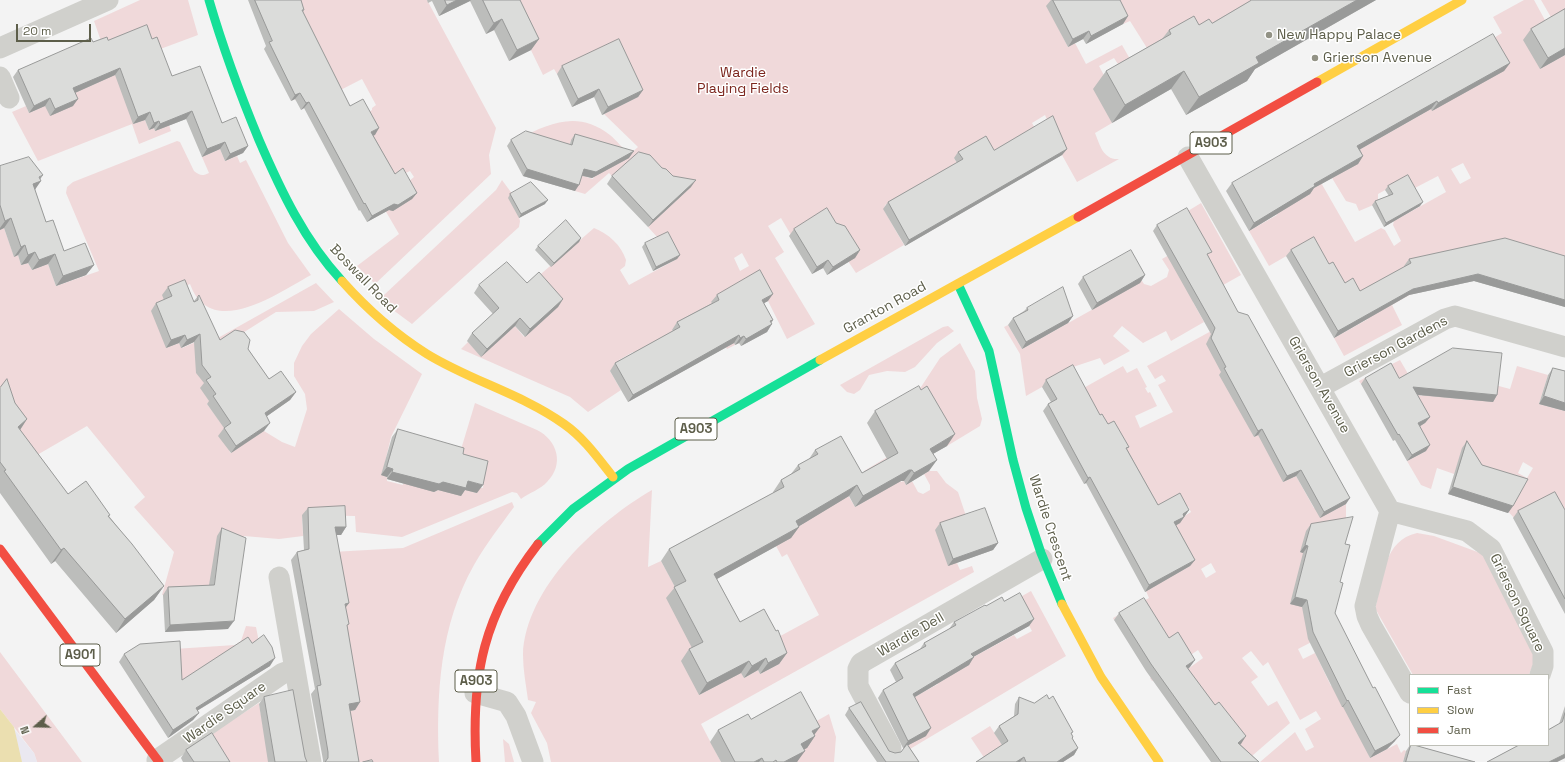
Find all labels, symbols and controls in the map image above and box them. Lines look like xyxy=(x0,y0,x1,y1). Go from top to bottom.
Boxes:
scale bar xyxy=(18,16,93,42)
text: 20 m xyxy=(23,23,51,39)
place label: New Happy Palace xyxy=(1277,27,1401,43)
marker: New Happy Palace xyxy=(1264,30,1274,40)
place label: Grierson Avenue xyxy=(1323,50,1432,66)
marker: Grierson Avenue xyxy=(1310,53,1320,63)
park label: Wardie Playing Fields xyxy=(697,65,789,98)
road number: A903 xyxy=(1190,132,1232,154)
street label: Boswall Road xyxy=(326,241,400,317)
street label: Granton Road xyxy=(841,278,929,338)
street label: Grierson Gardens xyxy=(1341,313,1451,381)
street label: Grierson Avenue xyxy=(1284,334,1354,436)
road number: A903 xyxy=(675,418,717,440)
street label: Wardie Crescent xyxy=(1025,473,1075,583)
street label: Grierson Square xyxy=(1486,551,1548,655)
street label: Wardie Dell xyxy=(875,609,947,661)
road number: A901 xyxy=(60,644,100,666)
road number: A903 xyxy=(455,670,497,692)
legend xyxy=(1409,674,1549,746)
street label: Wardie Square xyxy=(180,678,270,748)
text: Fast xyxy=(1447,682,1472,698)
text: Slow xyxy=(1447,702,1474,718)
north arrow xyxy=(16,706,56,746)
text: Jam xyxy=(1447,722,1471,738)
text: N xyxy=(17,724,33,736)

